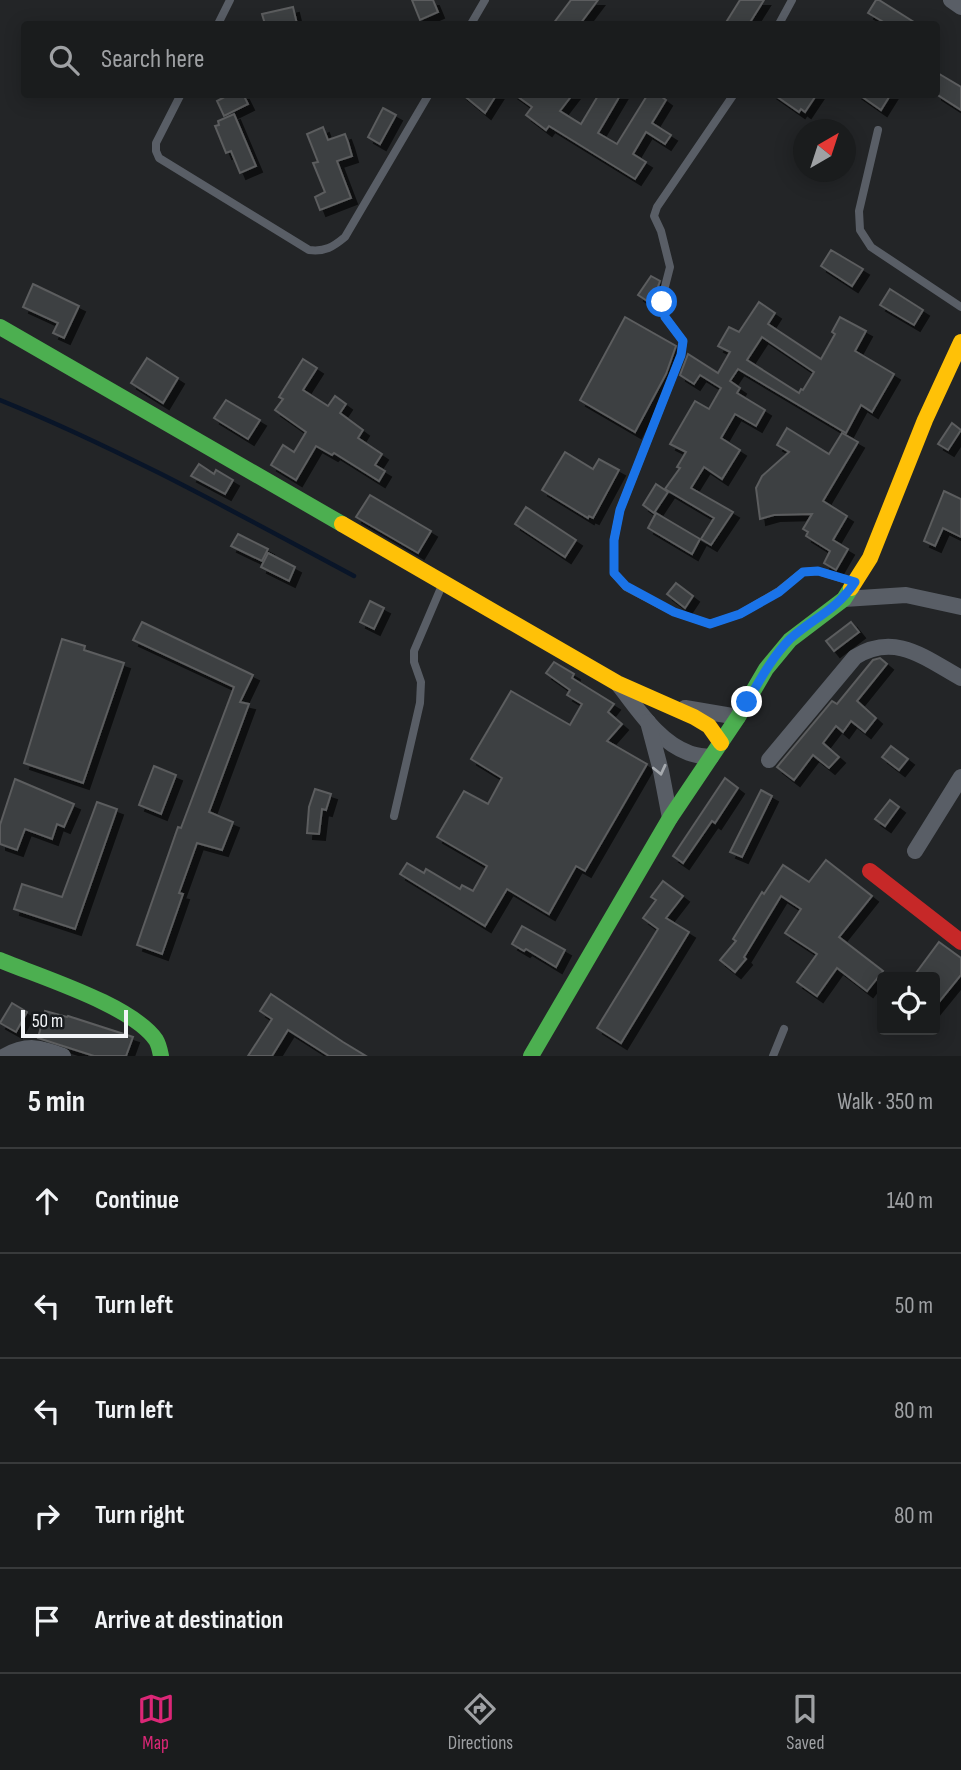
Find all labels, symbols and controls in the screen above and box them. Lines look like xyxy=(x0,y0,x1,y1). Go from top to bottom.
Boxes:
search box xyxy=(21,21,940,98)
icon: search xyxy=(45,41,83,79)
text: Search here xyxy=(101,44,204,75)
north arrow xyxy=(793,119,856,182)
route start xyxy=(646,286,677,317)
route end xyxy=(731,686,762,717)
one-way arrow xyxy=(652,764,666,776)
map controls xyxy=(877,972,940,1035)
button: locate xyxy=(877,972,940,1035)
scale bar xyxy=(21,1007,128,1039)
text: 50 m xyxy=(32,1010,63,1033)
text: 5 min xyxy=(28,1084,85,1120)
text: Walk · 350 m xyxy=(837,1088,933,1116)
icon: ahead xyxy=(28,1182,66,1220)
text: Continue xyxy=(95,1185,179,1216)
text: 140 m xyxy=(887,1187,933,1215)
icon: left xyxy=(28,1287,66,1325)
text: Turn left xyxy=(95,1290,173,1321)
text: 50 m xyxy=(895,1292,933,1320)
icon: left xyxy=(28,1392,66,1430)
text: Turn left xyxy=(95,1395,173,1426)
text: 80 m xyxy=(894,1397,933,1425)
icon: right xyxy=(28,1497,66,1535)
text: Turn right xyxy=(95,1500,184,1531)
text: 80 m xyxy=(894,1502,933,1530)
icon: arrive xyxy=(28,1602,66,1640)
text: Arrive at destination xyxy=(95,1605,283,1636)
tab: Map xyxy=(137,1690,175,1755)
tab: Directions xyxy=(448,1690,513,1755)
tab: Saved xyxy=(786,1690,824,1755)

